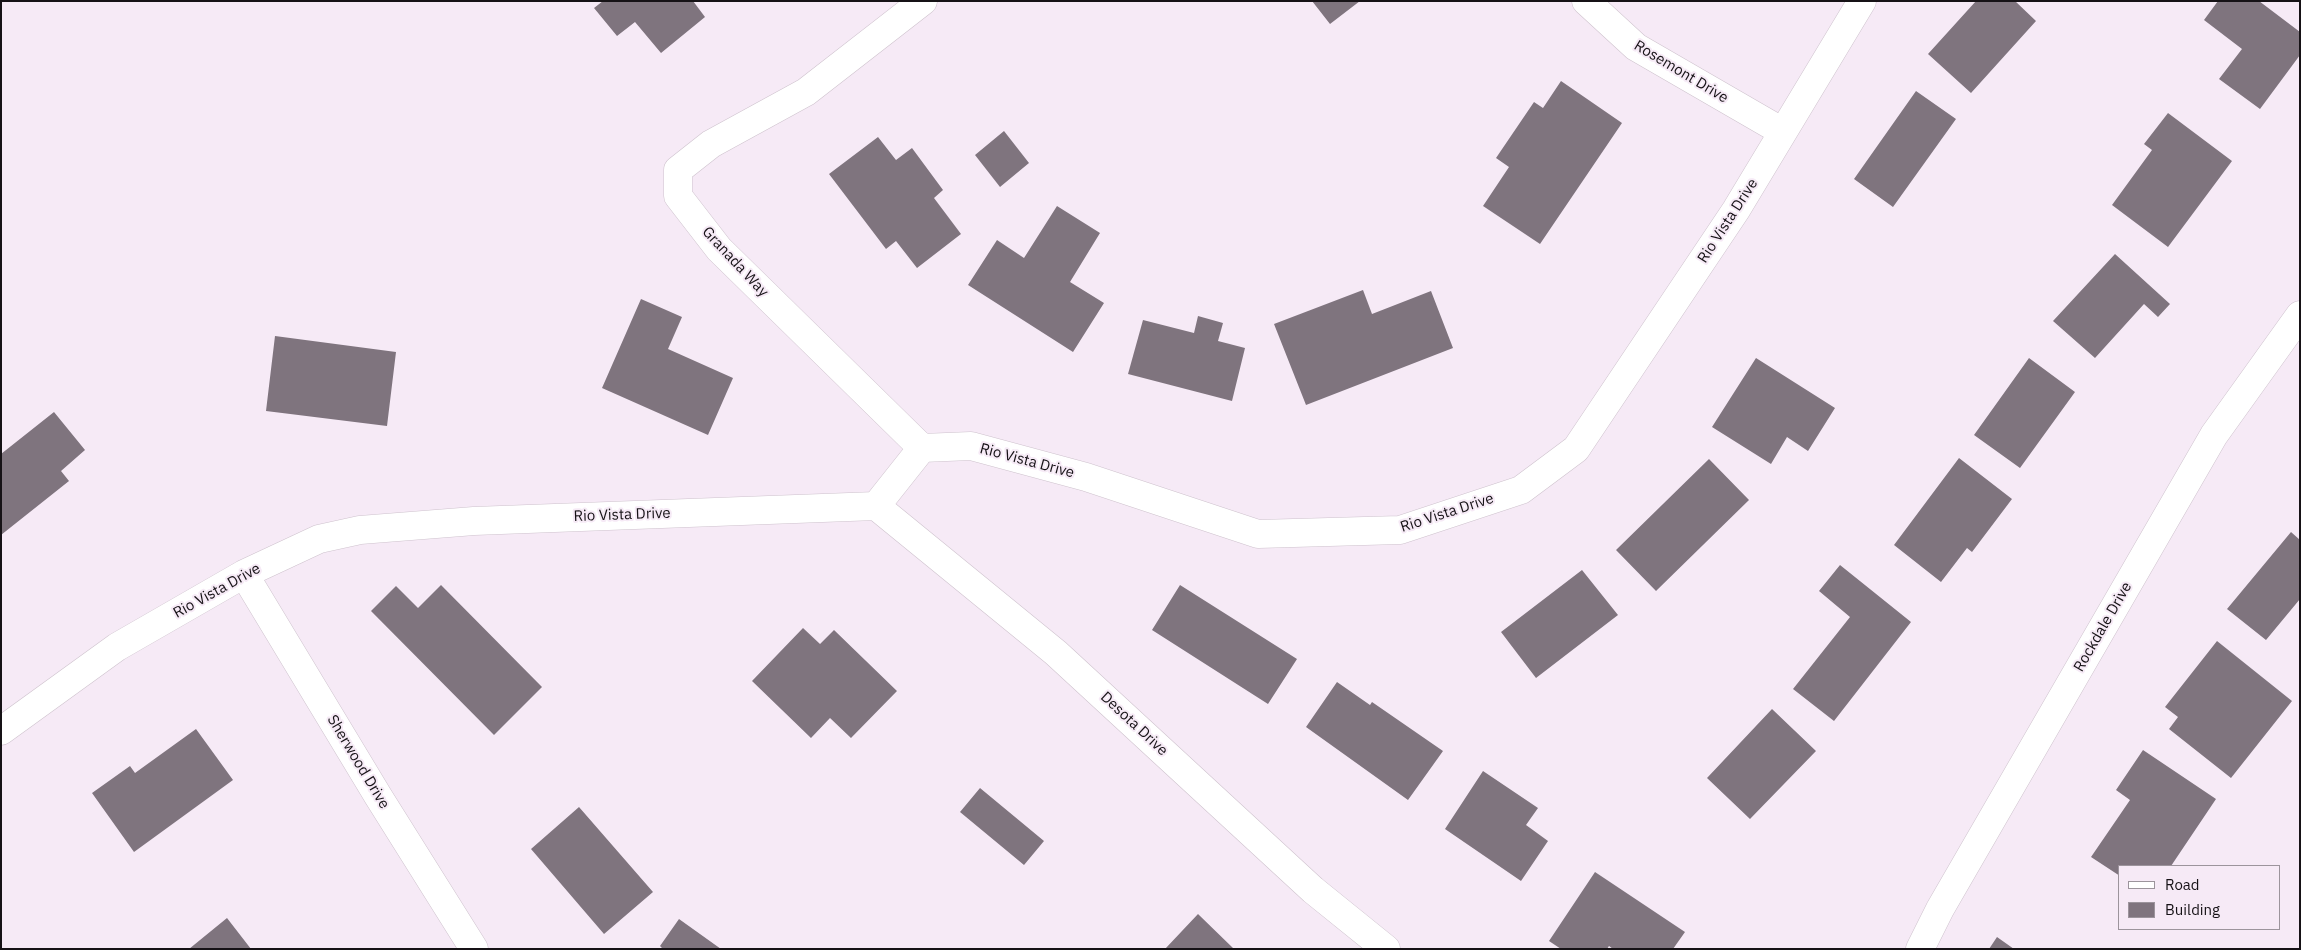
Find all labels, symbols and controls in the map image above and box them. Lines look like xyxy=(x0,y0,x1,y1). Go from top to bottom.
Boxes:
street label: Rosemont Drive xyxy=(1631,37,1731,107)
street label: Rio Vista Drive xyxy=(1694,175,1762,267)
street label: Granada Way xyxy=(698,223,772,301)
street label: Rio Vista Drive xyxy=(978,440,1076,482)
street label: Rio Vista Drive xyxy=(1398,489,1496,537)
street label: Rio Vista Drive xyxy=(573,504,671,526)
street label: Rio Vista Drive xyxy=(170,560,264,622)
street label: Rockdale Drive xyxy=(2070,579,2136,675)
street label: Desota Drive xyxy=(1097,688,1171,760)
street label: Sherwood Drive xyxy=(323,712,393,812)
legend xyxy=(2118,865,2281,930)
text: Road xyxy=(2165,875,2200,894)
text: Building xyxy=(2165,900,2220,919)

